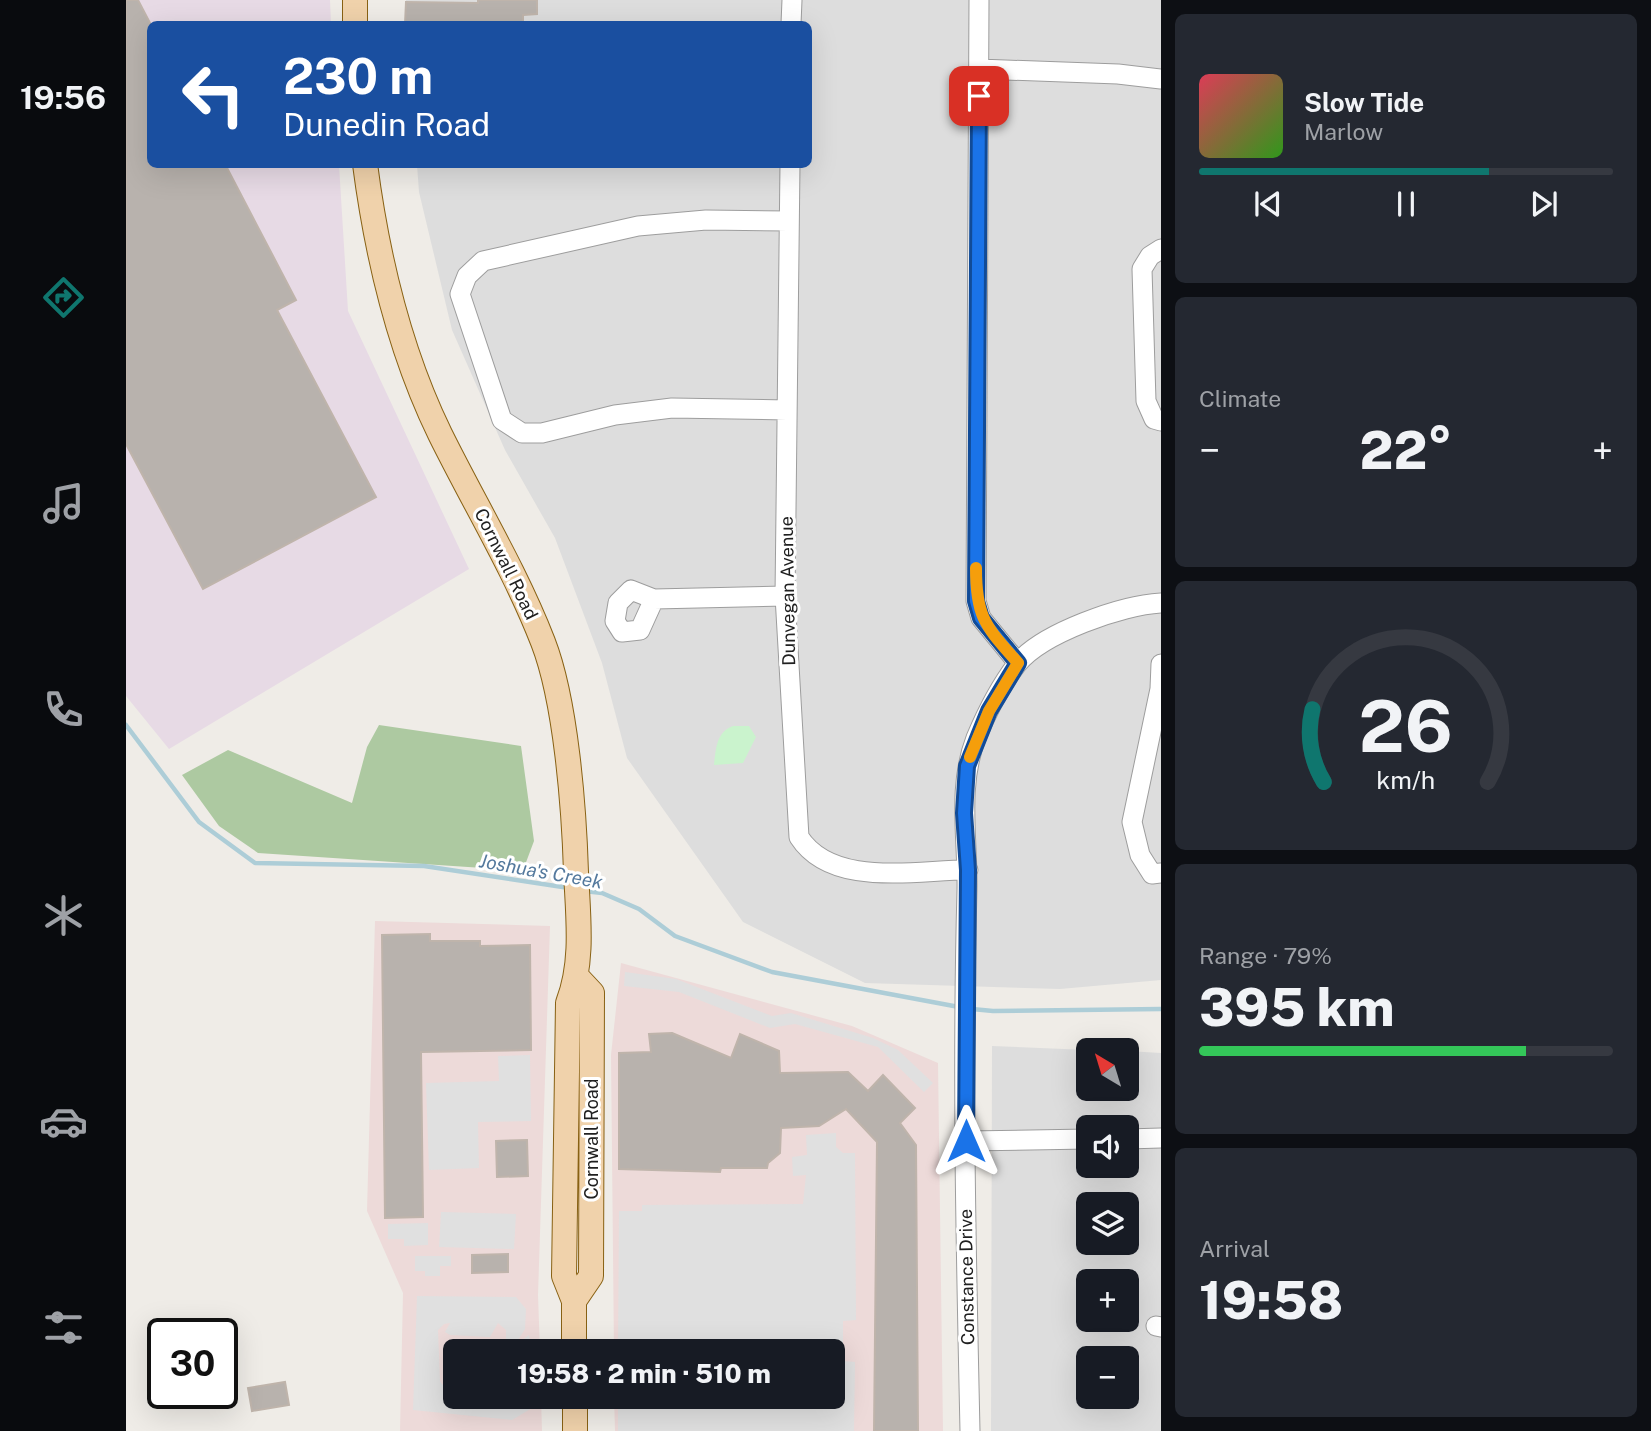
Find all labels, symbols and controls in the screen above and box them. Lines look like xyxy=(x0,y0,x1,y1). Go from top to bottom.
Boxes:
text: 230 m xyxy=(283,47,433,105)
icon: left xyxy=(168,49,259,140)
pin xyxy=(949,66,1009,126)
icon: arrive xyxy=(960,77,998,115)
text: 19:56 xyxy=(20,79,106,116)
text: Slow Tide xyxy=(1304,87,1424,118)
text: Dunedin Road xyxy=(283,106,490,143)
text: Marlow xyxy=(1304,118,1383,145)
icon: previous xyxy=(1249,185,1287,223)
icon: pause xyxy=(1387,185,1425,223)
icon: next xyxy=(1525,185,1563,223)
icon: directions xyxy=(39,273,88,322)
text: Climate xyxy=(1199,385,1281,412)
text: 22° xyxy=(1360,420,1452,481)
text: − xyxy=(1199,428,1220,473)
text: + xyxy=(1592,428,1613,473)
icon: music xyxy=(39,479,88,528)
street label: Cornwall Road xyxy=(470,505,542,623)
street label: Dunvegan Avenue xyxy=(776,516,799,666)
text: 26 xyxy=(1359,683,1453,768)
icon: phone xyxy=(39,685,88,734)
text: km/h xyxy=(1377,764,1435,794)
water label: Joshua's Creek xyxy=(478,849,605,893)
icon: climate xyxy=(39,891,88,940)
text: Range · 79% xyxy=(1199,942,1332,969)
text: 395 km xyxy=(1199,977,1395,1038)
north arrow xyxy=(1076,1038,1139,1101)
map controls xyxy=(1076,1038,1139,1409)
street label: Cornwall Road xyxy=(581,1078,602,1200)
icon: car xyxy=(39,1097,88,1146)
position arrow xyxy=(929,1104,1003,1178)
button: sound xyxy=(1076,1115,1139,1178)
button: layers xyxy=(1076,1192,1139,1255)
street label: Constance Drive xyxy=(955,1209,978,1345)
text: Arrival xyxy=(1199,1235,1270,1262)
button: + xyxy=(1076,1269,1139,1332)
text: 19:58 xyxy=(1199,1270,1343,1331)
icon: filters xyxy=(39,1303,88,1352)
speed limit sign: 30 xyxy=(147,1318,238,1409)
button: − xyxy=(1076,1346,1139,1409)
text: 19:58 · 2 min · 510 m xyxy=(517,1358,771,1389)

